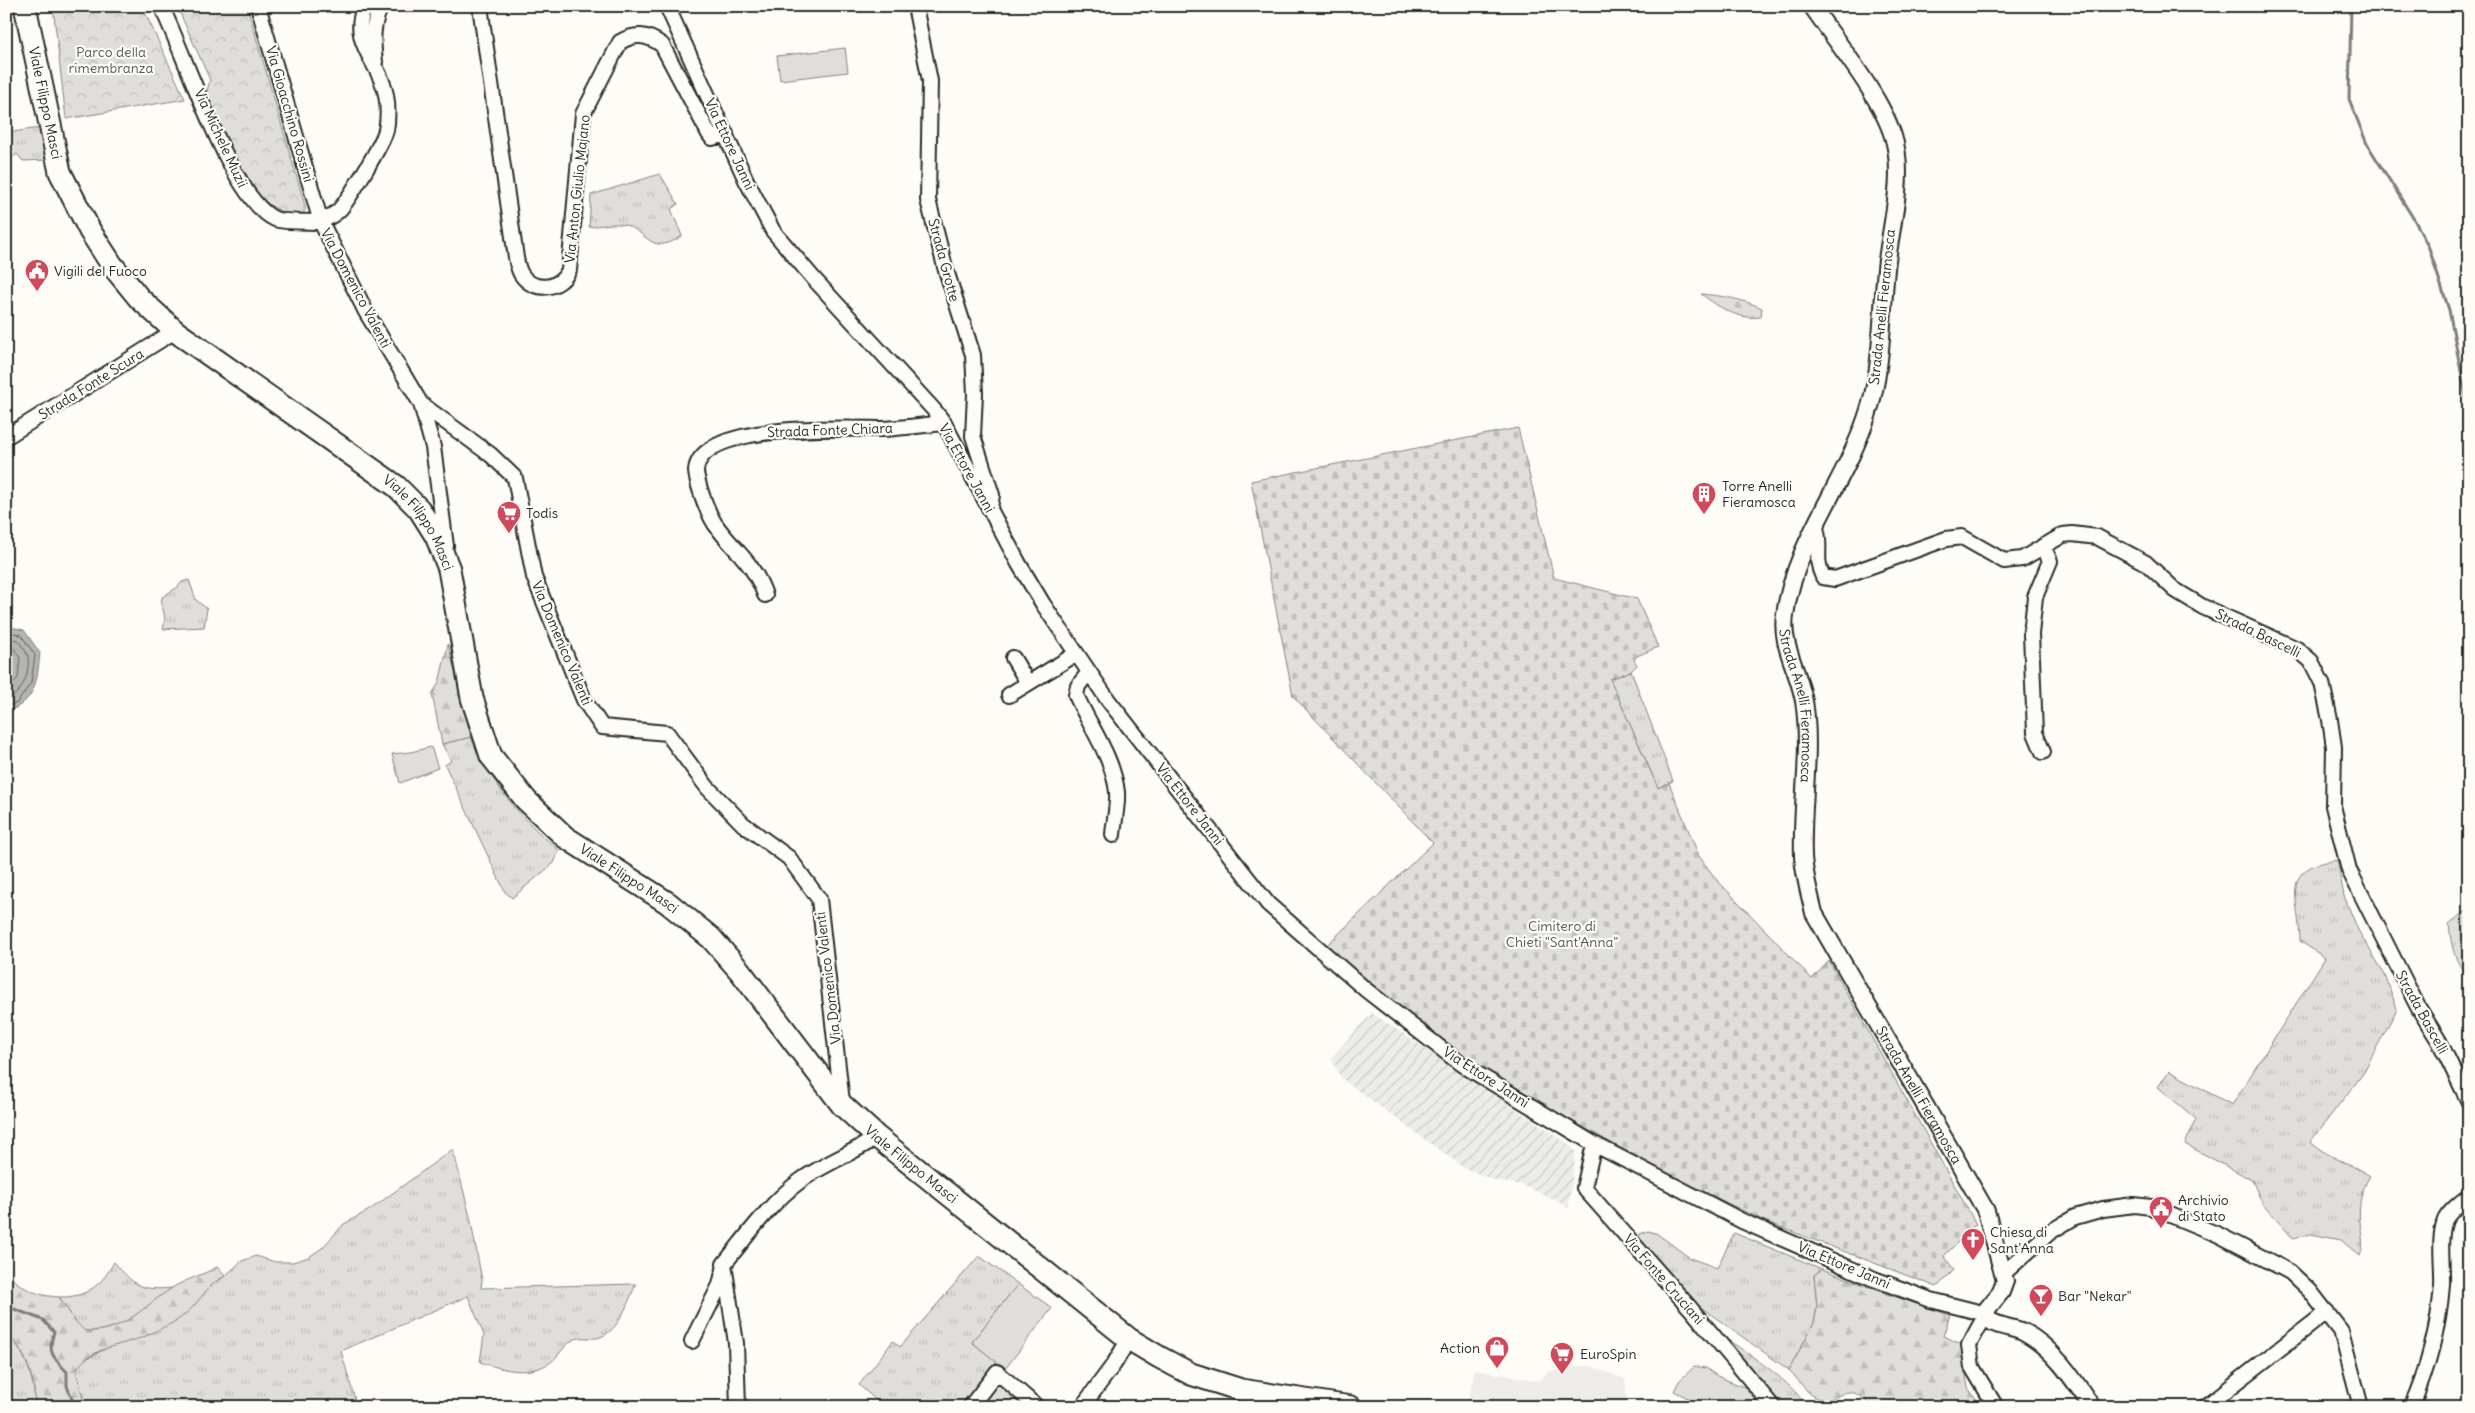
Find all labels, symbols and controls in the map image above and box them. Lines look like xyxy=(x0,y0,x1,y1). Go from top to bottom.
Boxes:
park label: Parco della rimembranza xyxy=(69,43,153,77)
street label: Via Gioacchino Rossini xyxy=(262,44,318,184)
street label: Viale Filippo Masci xyxy=(25,45,66,161)
street label: Via Michele Muzii xyxy=(190,86,252,190)
street label: Via Ettore Janni xyxy=(701,95,759,193)
street label: Via Anton Giulio Majano xyxy=(560,114,594,264)
street label: Strada Grotte xyxy=(924,216,964,304)
street label: Via Domenico Valenti xyxy=(317,225,395,351)
street label: Strada Anelli Fieramosca xyxy=(1865,228,1899,386)
public building icon: Vigili del Fuoco xyxy=(24,258,50,292)
place label: Vigili del Fuoco xyxy=(54,262,147,280)
street label: Strada Fonte Scura xyxy=(35,344,147,424)
street label: Strada Fonte Chiara xyxy=(767,419,893,441)
street label: Via Ettore Janni xyxy=(935,420,999,516)
street label: Viale Filippo Masci xyxy=(379,471,458,573)
place label: Torre Anelli Fieramosca xyxy=(1722,477,1796,511)
building icon: Torre Anelli Fieramosca xyxy=(1691,481,1717,515)
supermarket icon: Todis xyxy=(496,500,522,534)
place label: Todis xyxy=(526,504,558,522)
street label: Via Domenico Valenti xyxy=(528,578,596,708)
street label: Strada Bascelli xyxy=(2212,605,2304,661)
street label: Strada Anelli Fieramosca xyxy=(1775,628,1816,783)
street label: Via Ettore Janni xyxy=(1152,759,1228,849)
street label: Viale Filippo Masci xyxy=(576,840,682,917)
street label: Via Domenico Valenti xyxy=(811,911,845,1045)
park label: Cimitero di Chieti "Sant'Anna" xyxy=(1506,917,1618,951)
street label: Strada Bascelli xyxy=(2392,967,2452,1057)
street label: Strada Anelli Fieramosca xyxy=(1872,1023,1966,1167)
street label: Via Ettore Janni xyxy=(1440,1042,1532,1112)
street label: Viale Filippo Masci xyxy=(861,1121,961,1207)
place label: Archivio di Stato xyxy=(2178,1191,2229,1225)
public building icon: Archivio di Stato xyxy=(2148,1195,2174,1229)
place label: Chiesa di Sant'Anna xyxy=(1990,1223,2054,1257)
church icon: Chiesa di Sant'Anna xyxy=(1960,1227,1986,1261)
street label: Via Fonte Cruciani xyxy=(1620,1230,1708,1328)
street label: Via Ettore Janni xyxy=(1795,1237,1893,1293)
bar icon: Bar "Nekar" xyxy=(2028,1283,2054,1317)
place label: Bar "Nekar" xyxy=(2058,1287,2132,1305)
shop icon: Action xyxy=(1484,1335,1510,1369)
place label: Action xyxy=(1440,1339,1480,1357)
supermarket icon: EuroSpin xyxy=(1549,1341,1575,1375)
place label: EuroSpin xyxy=(1580,1345,1637,1363)

